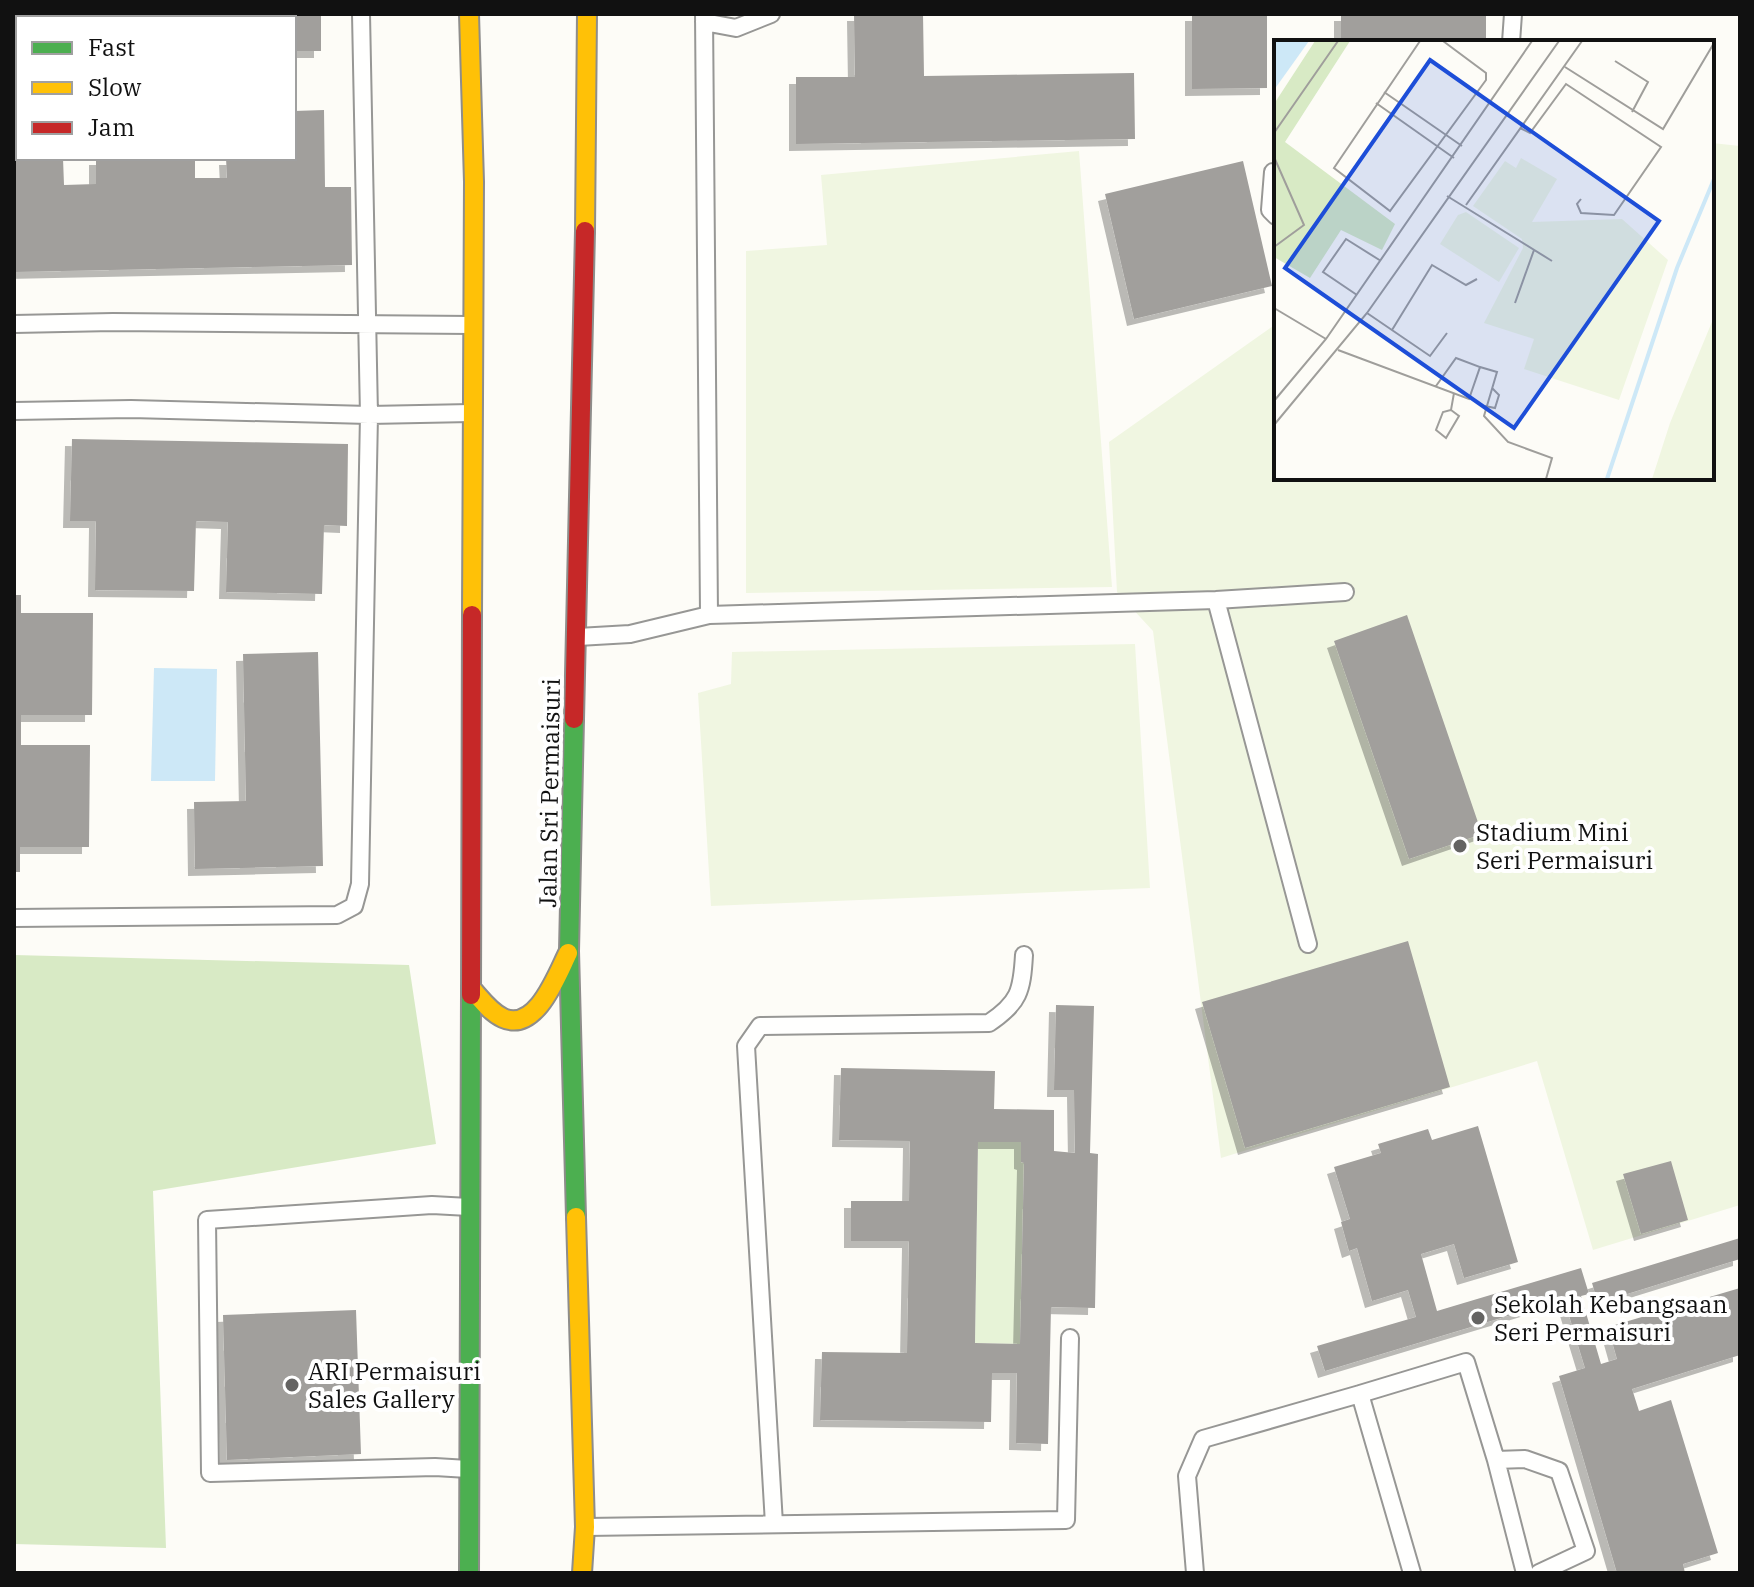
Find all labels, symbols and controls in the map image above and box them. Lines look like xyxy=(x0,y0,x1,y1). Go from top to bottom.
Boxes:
legend xyxy=(16,16,296,160)
text: Fast xyxy=(88,31,135,63)
inset map xyxy=(1274,40,1714,480)
text: Slow xyxy=(88,71,142,103)
text: Jam xyxy=(88,111,135,143)
street label: Jalan Sri Permaisuri xyxy=(531,678,567,908)
place label: Stadium Mini Seri Permaisuri xyxy=(1476,816,1653,876)
marker: Stadium Mini Seri Permaisuri xyxy=(1451,837,1469,855)
place label: Sekolah Kebangsaan Seri Permaisuri xyxy=(1494,1288,1728,1348)
marker: Sekolah Kebangsaan Seri Permaisuri xyxy=(1469,1309,1487,1327)
place label: ARI Permaisuri Sales Gallery xyxy=(308,1355,481,1415)
marker: ARI Permaisuri Sales Gallery xyxy=(283,1376,301,1394)

